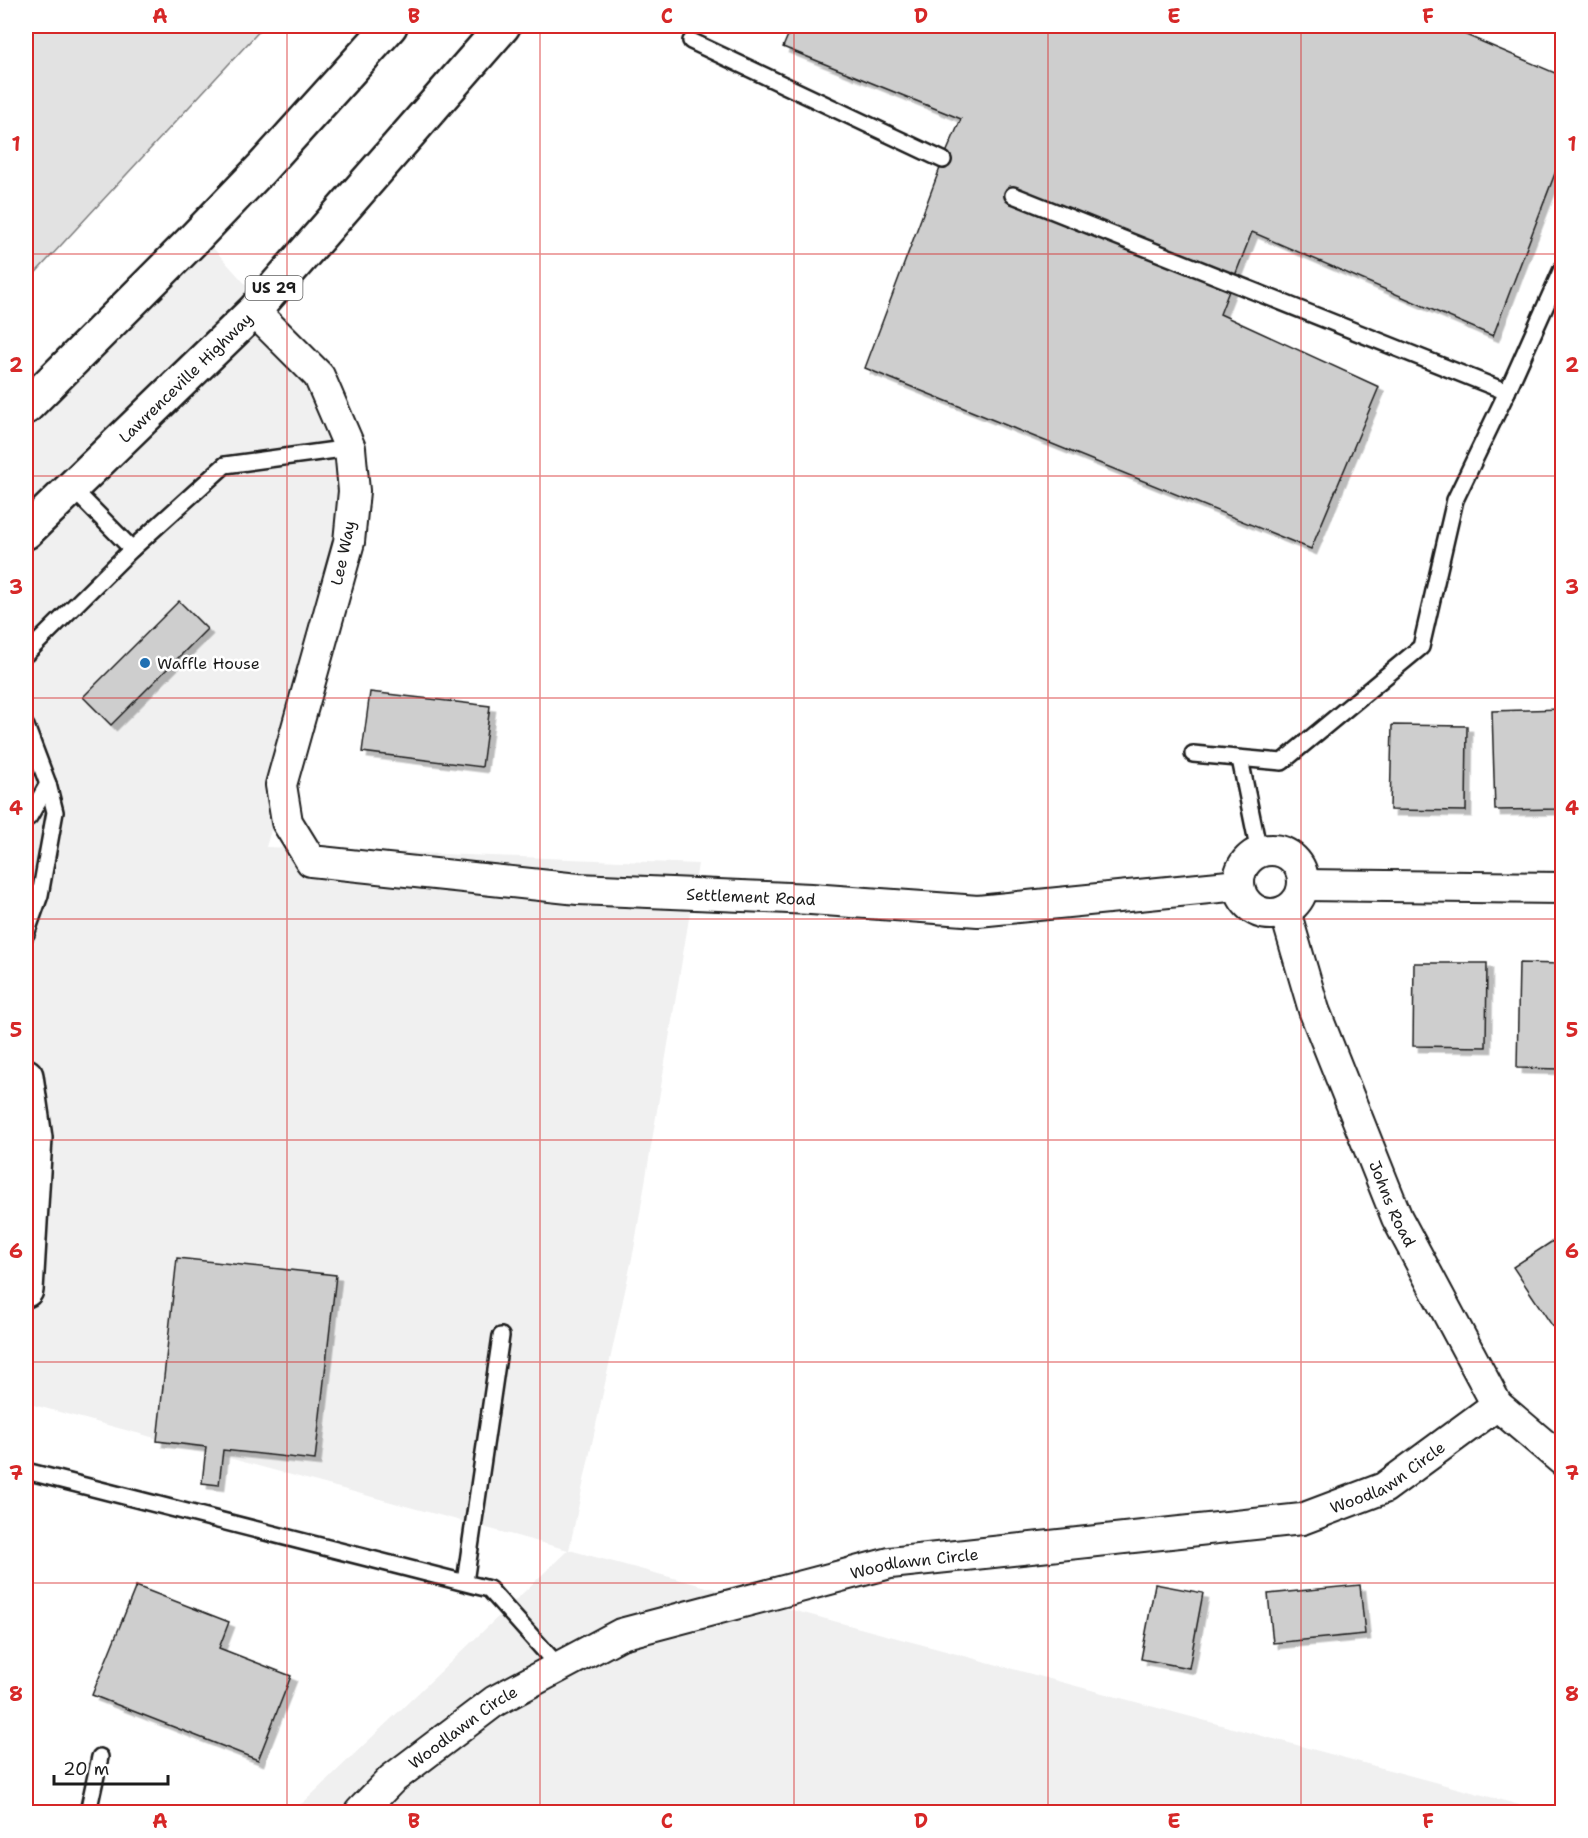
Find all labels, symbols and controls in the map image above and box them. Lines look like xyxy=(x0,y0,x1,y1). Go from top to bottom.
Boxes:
text: A xyxy=(152,3,168,29)
text: B xyxy=(408,3,420,29)
text: C xyxy=(661,3,673,29)
text: D xyxy=(914,3,928,29)
text: E xyxy=(1167,3,1181,29)
text: F xyxy=(1422,3,1434,29)
text: 1 xyxy=(11,131,21,157)
text: 1 xyxy=(1567,131,1577,157)
road number: US 29 xyxy=(246,276,302,300)
street label: Lawrenceville Highway xyxy=(114,308,257,447)
text: 2 xyxy=(9,352,23,378)
text: 2 xyxy=(1565,352,1579,378)
street label: Lee Way xyxy=(326,519,360,587)
text: 3 xyxy=(9,574,23,600)
text: 3 xyxy=(1565,574,1579,600)
place label: Waffle House xyxy=(157,653,260,674)
marker: Waffle House xyxy=(138,656,152,670)
text: 4 xyxy=(9,795,23,821)
text: 4 xyxy=(1565,795,1579,821)
street label: Settlement Road xyxy=(686,883,816,910)
text: 5 xyxy=(10,1017,22,1043)
text: 5 xyxy=(1566,1017,1578,1043)
street label: Johns Road xyxy=(1365,1157,1421,1250)
text: 6 xyxy=(9,1238,23,1264)
text: 6 xyxy=(1565,1238,1579,1264)
street label: Woodlawn Circle xyxy=(1327,1436,1449,1518)
text: 7 xyxy=(9,1460,23,1486)
text: 7 xyxy=(1565,1460,1579,1486)
street label: Woodlawn Circle xyxy=(848,1543,979,1584)
text: 8 xyxy=(9,1681,23,1707)
street label: Woodlawn Circle xyxy=(404,1681,521,1773)
text: 8 xyxy=(1565,1681,1579,1707)
scale bar xyxy=(54,1748,168,1786)
text: 20 m xyxy=(63,1757,109,1781)
text: A xyxy=(152,1808,168,1834)
text: B xyxy=(408,1808,420,1834)
text: C xyxy=(661,1808,673,1834)
text: D xyxy=(914,1808,928,1834)
text: E xyxy=(1167,1808,1181,1834)
text: F xyxy=(1422,1808,1434,1834)

